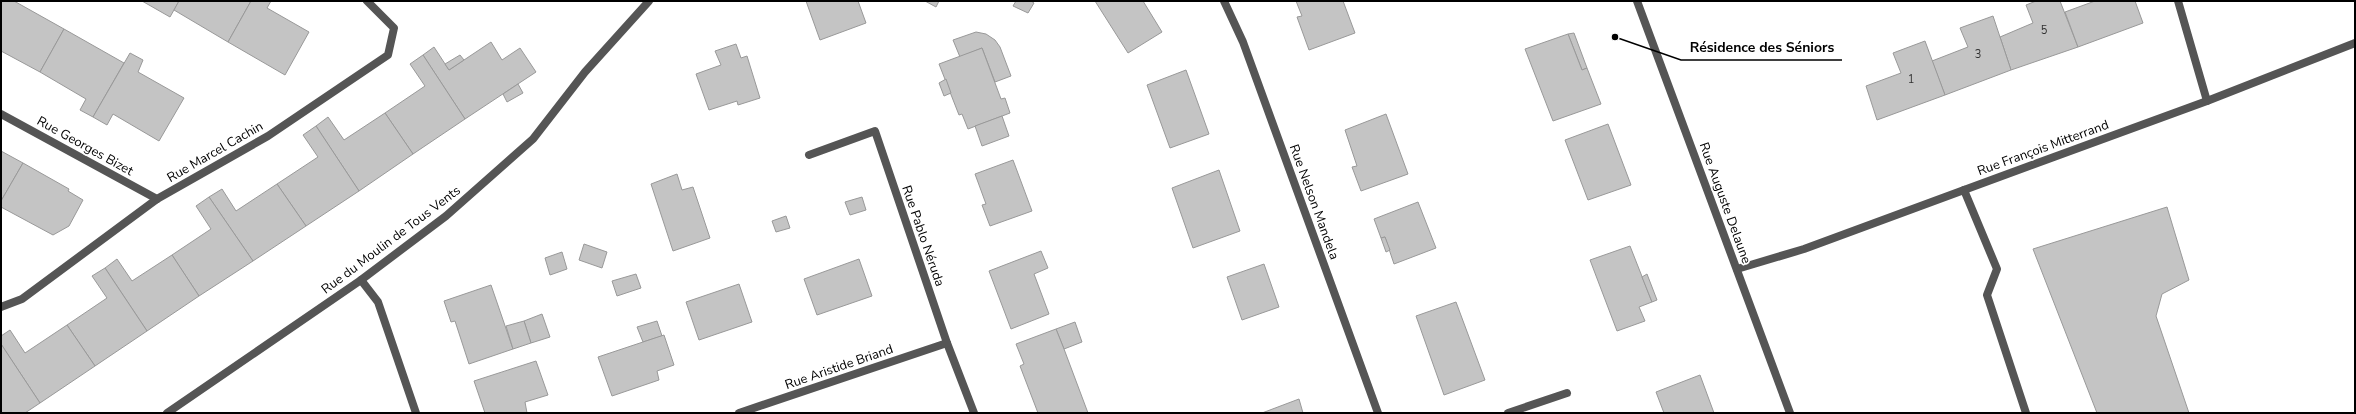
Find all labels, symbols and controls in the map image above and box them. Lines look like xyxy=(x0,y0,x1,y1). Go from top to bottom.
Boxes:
house number: 5 xyxy=(2041,23,2048,38)
callout: Résidence des Séniors xyxy=(1681,34,1842,60)
text: Résidence des Séniors xyxy=(1690,38,1834,57)
house number: 3 xyxy=(1975,47,1981,62)
house number: 1 xyxy=(1908,72,1914,87)
street label: Rue Georges Bizet xyxy=(34,112,137,180)
street label: Rue François Mitterrand xyxy=(1975,116,2111,180)
street label: Rue Marcel Cachin xyxy=(164,117,266,187)
street label: Rue Auguste Delaune xyxy=(1695,140,1755,266)
street label: Rue Nelson Mandela xyxy=(1285,142,1343,262)
street label: Rue du Moulin de Tous Vents xyxy=(318,182,464,298)
street label: Rue Pablo Néruda xyxy=(897,183,949,289)
street label: Rue Aristide Briand xyxy=(783,340,895,394)

